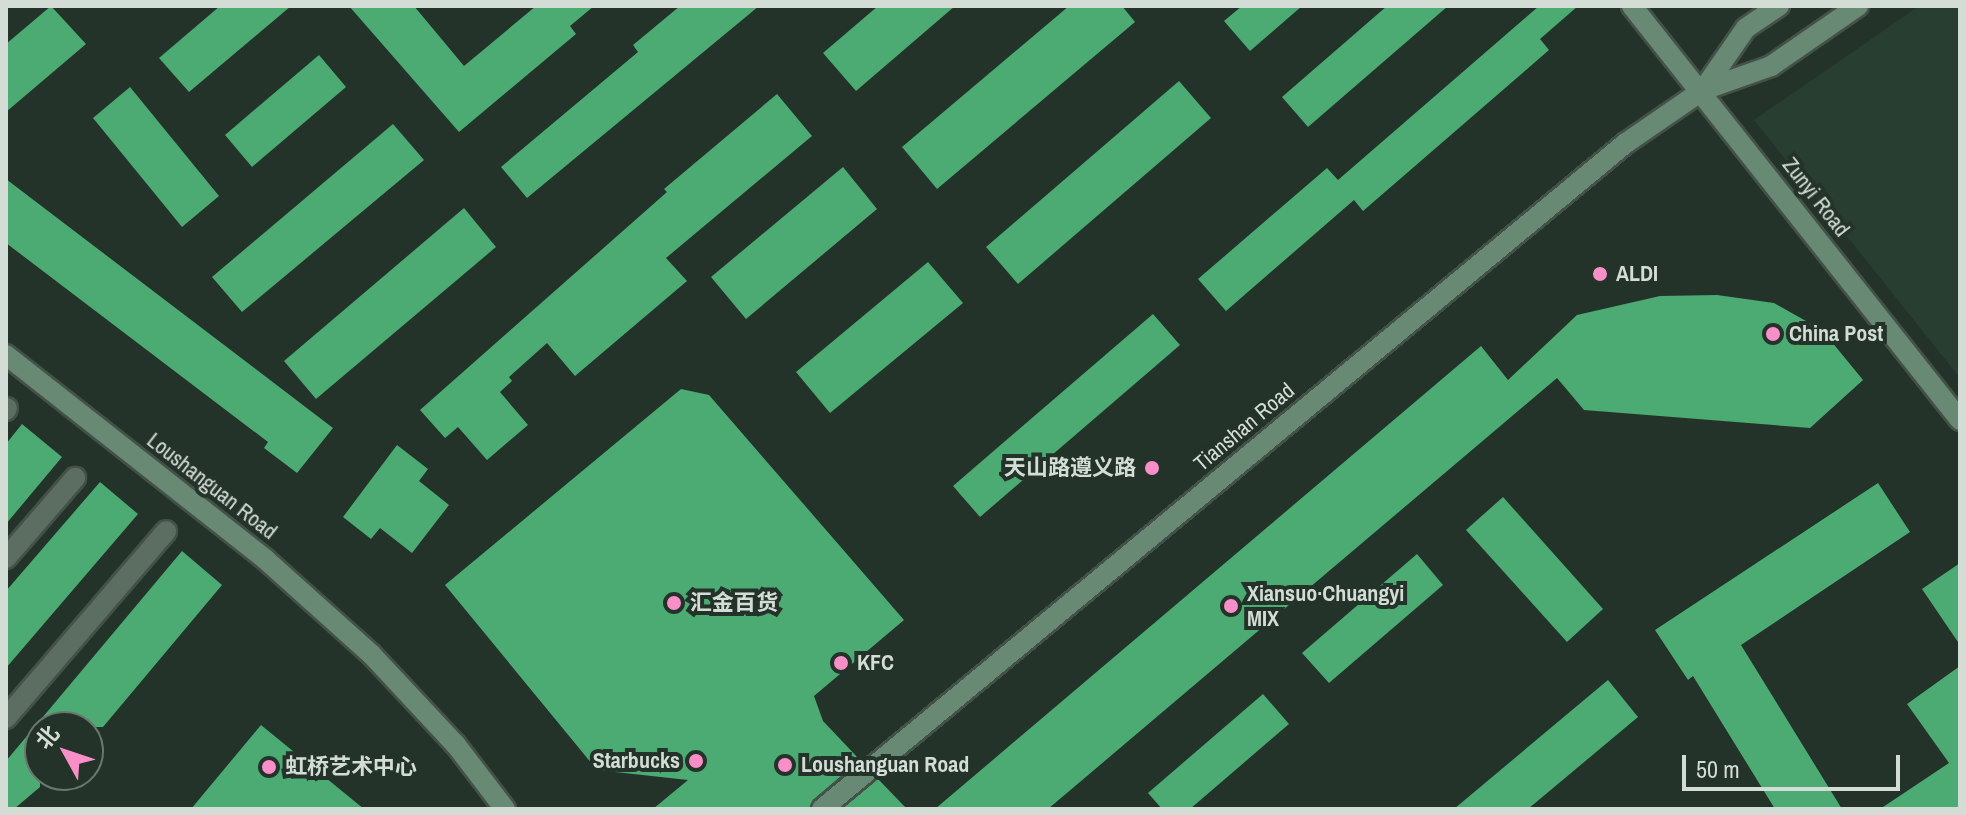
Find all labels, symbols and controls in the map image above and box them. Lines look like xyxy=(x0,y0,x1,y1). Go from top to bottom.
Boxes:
street label: Zunyi Road xyxy=(1777,152,1855,242)
place label: ALDI xyxy=(1616,261,1658,287)
marker: ALDI xyxy=(1591,265,1609,283)
place label: China Post xyxy=(1789,321,1883,347)
marker: China Post xyxy=(1764,325,1782,343)
street label: Tianshan Road xyxy=(1188,377,1300,477)
street label: Loushanguan Road xyxy=(142,427,282,545)
place label: 天山路遵义路 xyxy=(1004,455,1136,481)
marker: 天山路遵义路 xyxy=(1143,459,1161,477)
place label: Xiansuo·Chuangyi MIX xyxy=(1247,580,1404,632)
place label: 汇金百货 xyxy=(690,590,778,616)
marker: 汇金百货 xyxy=(665,594,683,612)
marker: Xiansuo·Chuangyi MIX xyxy=(1222,597,1240,615)
place label: KFC xyxy=(857,650,894,676)
marker: KFC xyxy=(832,654,850,672)
north arrow xyxy=(24,711,104,791)
text: 北 xyxy=(29,719,66,755)
scale bar xyxy=(1686,739,1904,789)
place label: Starbucks xyxy=(593,748,680,774)
marker: Starbucks xyxy=(687,752,705,770)
place label: Loushanguan Road xyxy=(801,752,969,778)
text: 50 m xyxy=(1696,753,1740,785)
place label: 虹桥艺术中心 xyxy=(285,754,417,780)
marker: Loushanguan Road xyxy=(776,756,794,774)
marker: 虹桥艺术中心 xyxy=(260,758,278,776)

